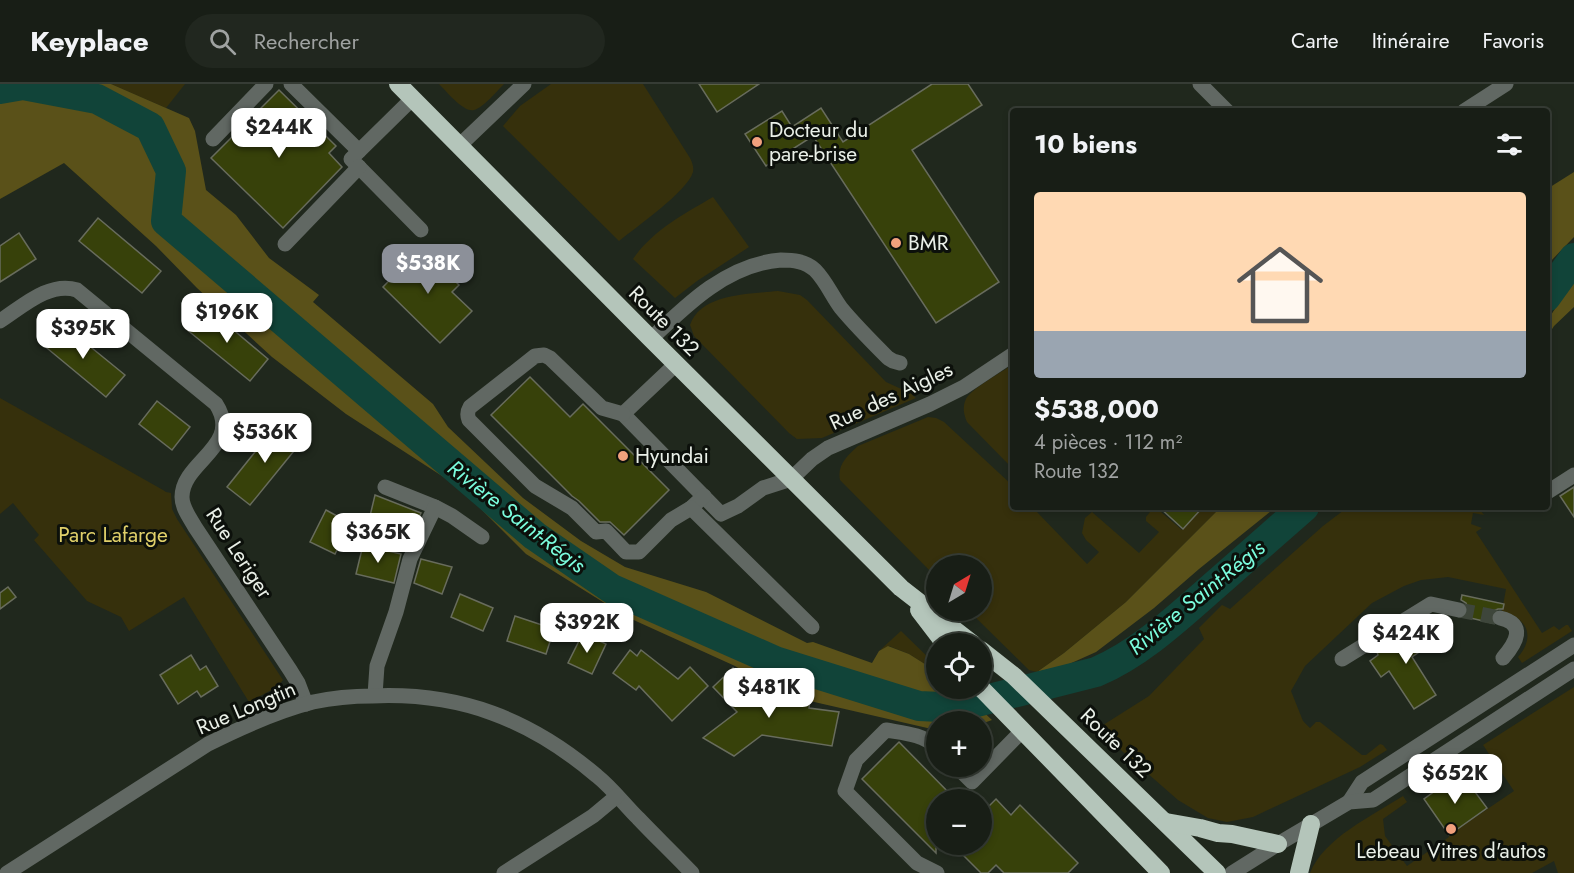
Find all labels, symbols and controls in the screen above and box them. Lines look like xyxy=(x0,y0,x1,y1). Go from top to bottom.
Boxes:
search box xyxy=(185,14,605,68)
text: Keyplace xyxy=(30,21,149,62)
icon: search xyxy=(206,25,239,58)
text: Rechercher xyxy=(254,25,359,57)
text: Carte xyxy=(1291,26,1339,56)
text: Itinéraire xyxy=(1372,26,1450,56)
text: Favoris xyxy=(1483,26,1544,56)
pin: $244K xyxy=(237,108,321,159)
text: $244K xyxy=(245,113,313,142)
place label: Docteur du pare-brise xyxy=(769,115,868,169)
text: 10 biens xyxy=(1034,125,1137,163)
icon: filters xyxy=(1493,128,1526,161)
marker: Docteur du pare-brise xyxy=(750,135,764,149)
place label: BMR xyxy=(908,228,949,258)
icon: home xyxy=(1226,231,1334,339)
marker: BMR xyxy=(889,236,903,250)
pin: $538K xyxy=(386,244,470,295)
text: $538K xyxy=(396,249,460,278)
street label: Route 132 xyxy=(622,279,706,363)
pin: $196K xyxy=(185,293,269,344)
text: $196K xyxy=(195,298,259,327)
pin: $395K xyxy=(41,309,125,360)
text: $395K xyxy=(50,314,116,343)
street label: Rue des Aigles xyxy=(824,354,958,438)
text: $538,000 xyxy=(1034,390,1159,428)
pin: $536K xyxy=(223,413,307,464)
text: $536K xyxy=(232,418,298,447)
text: 4 pièces · 112 m² xyxy=(1034,428,1182,457)
place label: Hyundai xyxy=(635,441,709,471)
marker: Hyundai xyxy=(616,449,630,463)
water label: Rivière Saint-Régis xyxy=(441,452,593,580)
text: Route 132 xyxy=(1034,457,1119,486)
street label: Rue Leriger xyxy=(198,502,280,605)
pin: $365K xyxy=(336,513,420,564)
text: $365K xyxy=(345,518,411,547)
park label: Parc Lafarge xyxy=(58,520,168,550)
water label: Rivière Saint-Régis xyxy=(1121,532,1271,662)
north arrow xyxy=(926,555,992,621)
map controls xyxy=(926,555,992,855)
pin: $392K xyxy=(545,603,629,654)
text: $392K xyxy=(554,608,620,637)
pin: $424K xyxy=(1364,614,1448,665)
text: $424K xyxy=(1372,619,1440,648)
button: locate xyxy=(926,633,992,699)
pin: $481K xyxy=(727,668,811,719)
text: $481K xyxy=(737,673,801,702)
street label: Rue Longtin xyxy=(192,674,300,742)
street label: Route 132 xyxy=(1073,701,1159,785)
button: + xyxy=(926,711,992,777)
pin: $652K xyxy=(1413,754,1497,805)
text: $652K xyxy=(1422,759,1488,788)
button: − xyxy=(926,789,992,855)
marker: Lebeau Vitres d'autos xyxy=(1444,822,1458,836)
place label: Lebeau Vitres d'autos xyxy=(1356,836,1546,866)

